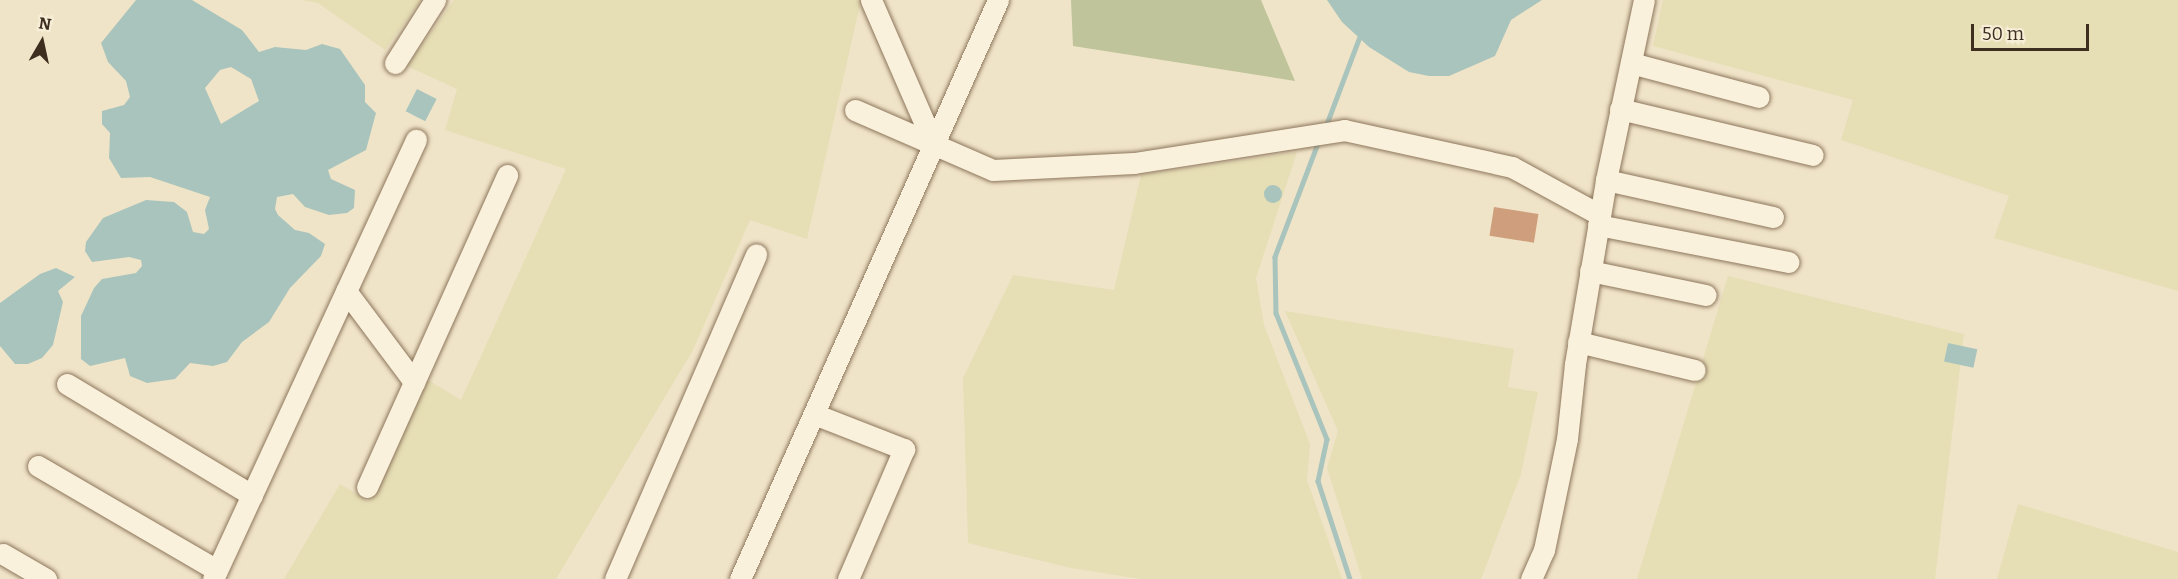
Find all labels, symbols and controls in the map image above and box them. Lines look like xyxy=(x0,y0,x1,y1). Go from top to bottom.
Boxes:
north arrow xyxy=(12,12,72,72)
scale bar xyxy=(1974,12,2092,50)
text: N xyxy=(37,13,52,34)
text: 50 m xyxy=(1982,23,2024,45)

